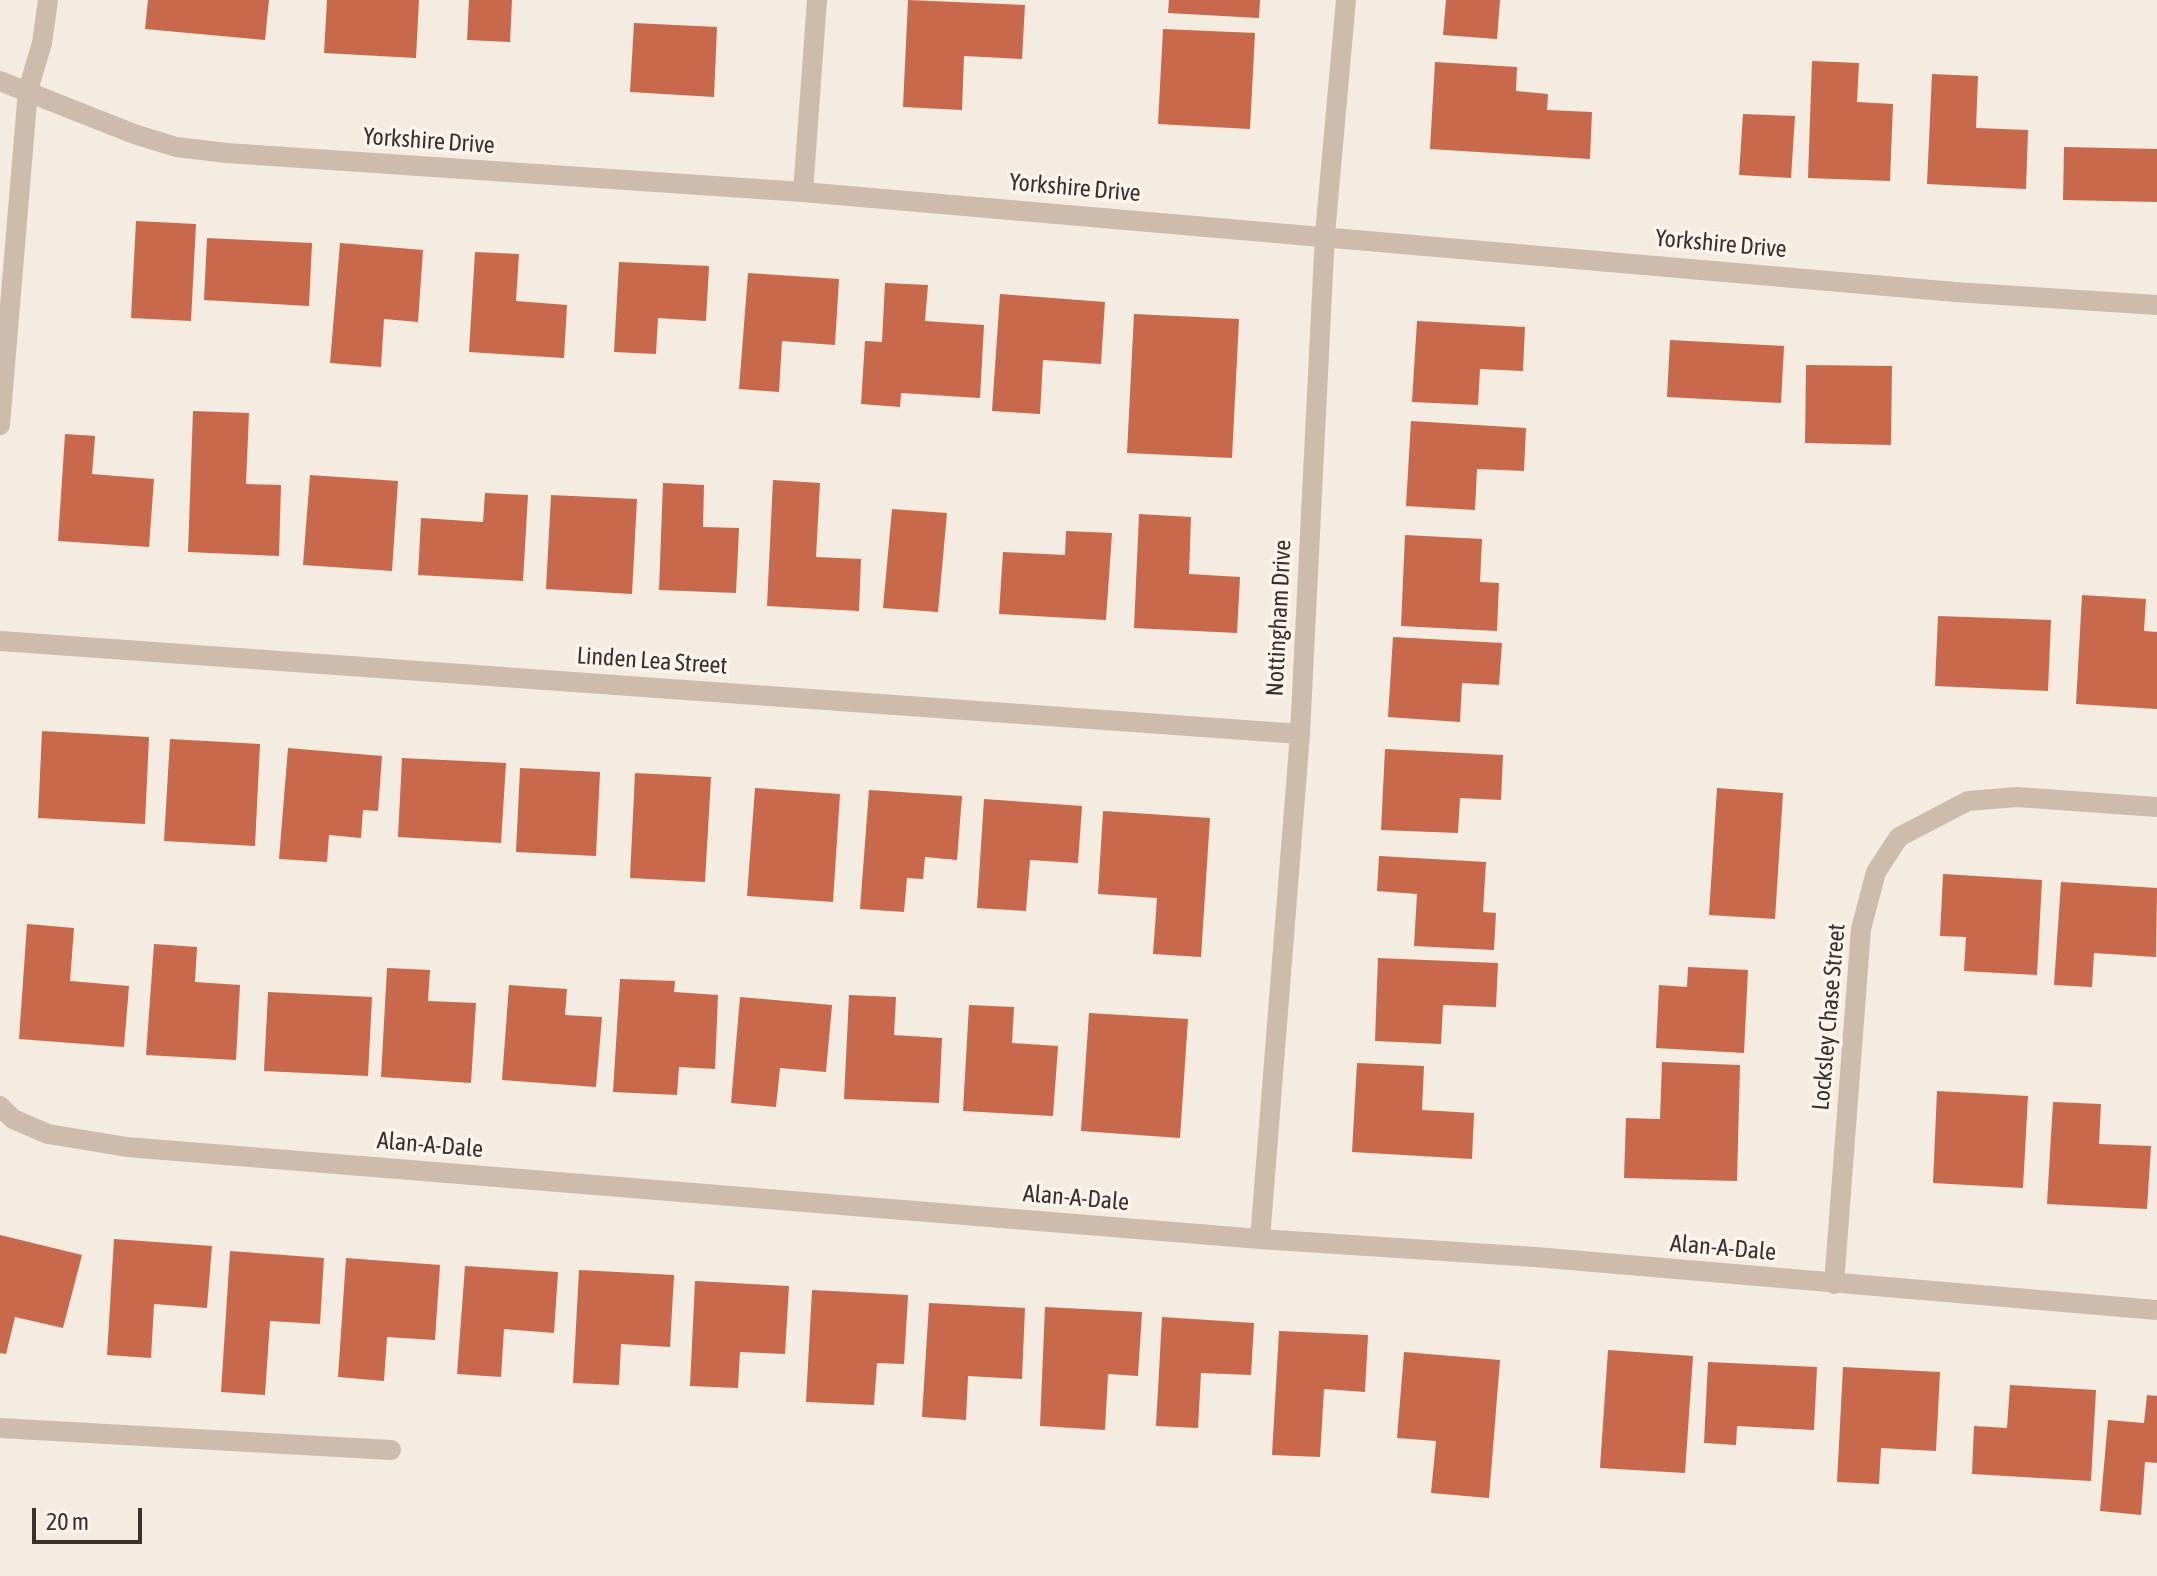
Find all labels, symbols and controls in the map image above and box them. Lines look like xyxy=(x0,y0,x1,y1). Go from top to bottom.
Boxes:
street label: Yorkshire Drive xyxy=(362,122,496,160)
street label: Yorkshire Drive xyxy=(1008,168,1142,208)
street label: Yorkshire Drive xyxy=(1654,224,1788,264)
street label: Nottingham Drive xyxy=(1261,539,1297,697)
street label: Linden Lea Street xyxy=(576,641,728,681)
street label: Locksley Chase Street xyxy=(1806,922,1852,1112)
street label: Alan-A-Dale xyxy=(376,1126,484,1164)
street label: Alan-A-Dale xyxy=(1022,1179,1130,1217)
street label: Alan-A-Dale xyxy=(1669,1229,1777,1267)
scale bar xyxy=(36,1492,146,1542)
text: 20 m xyxy=(46,1508,89,1535)

